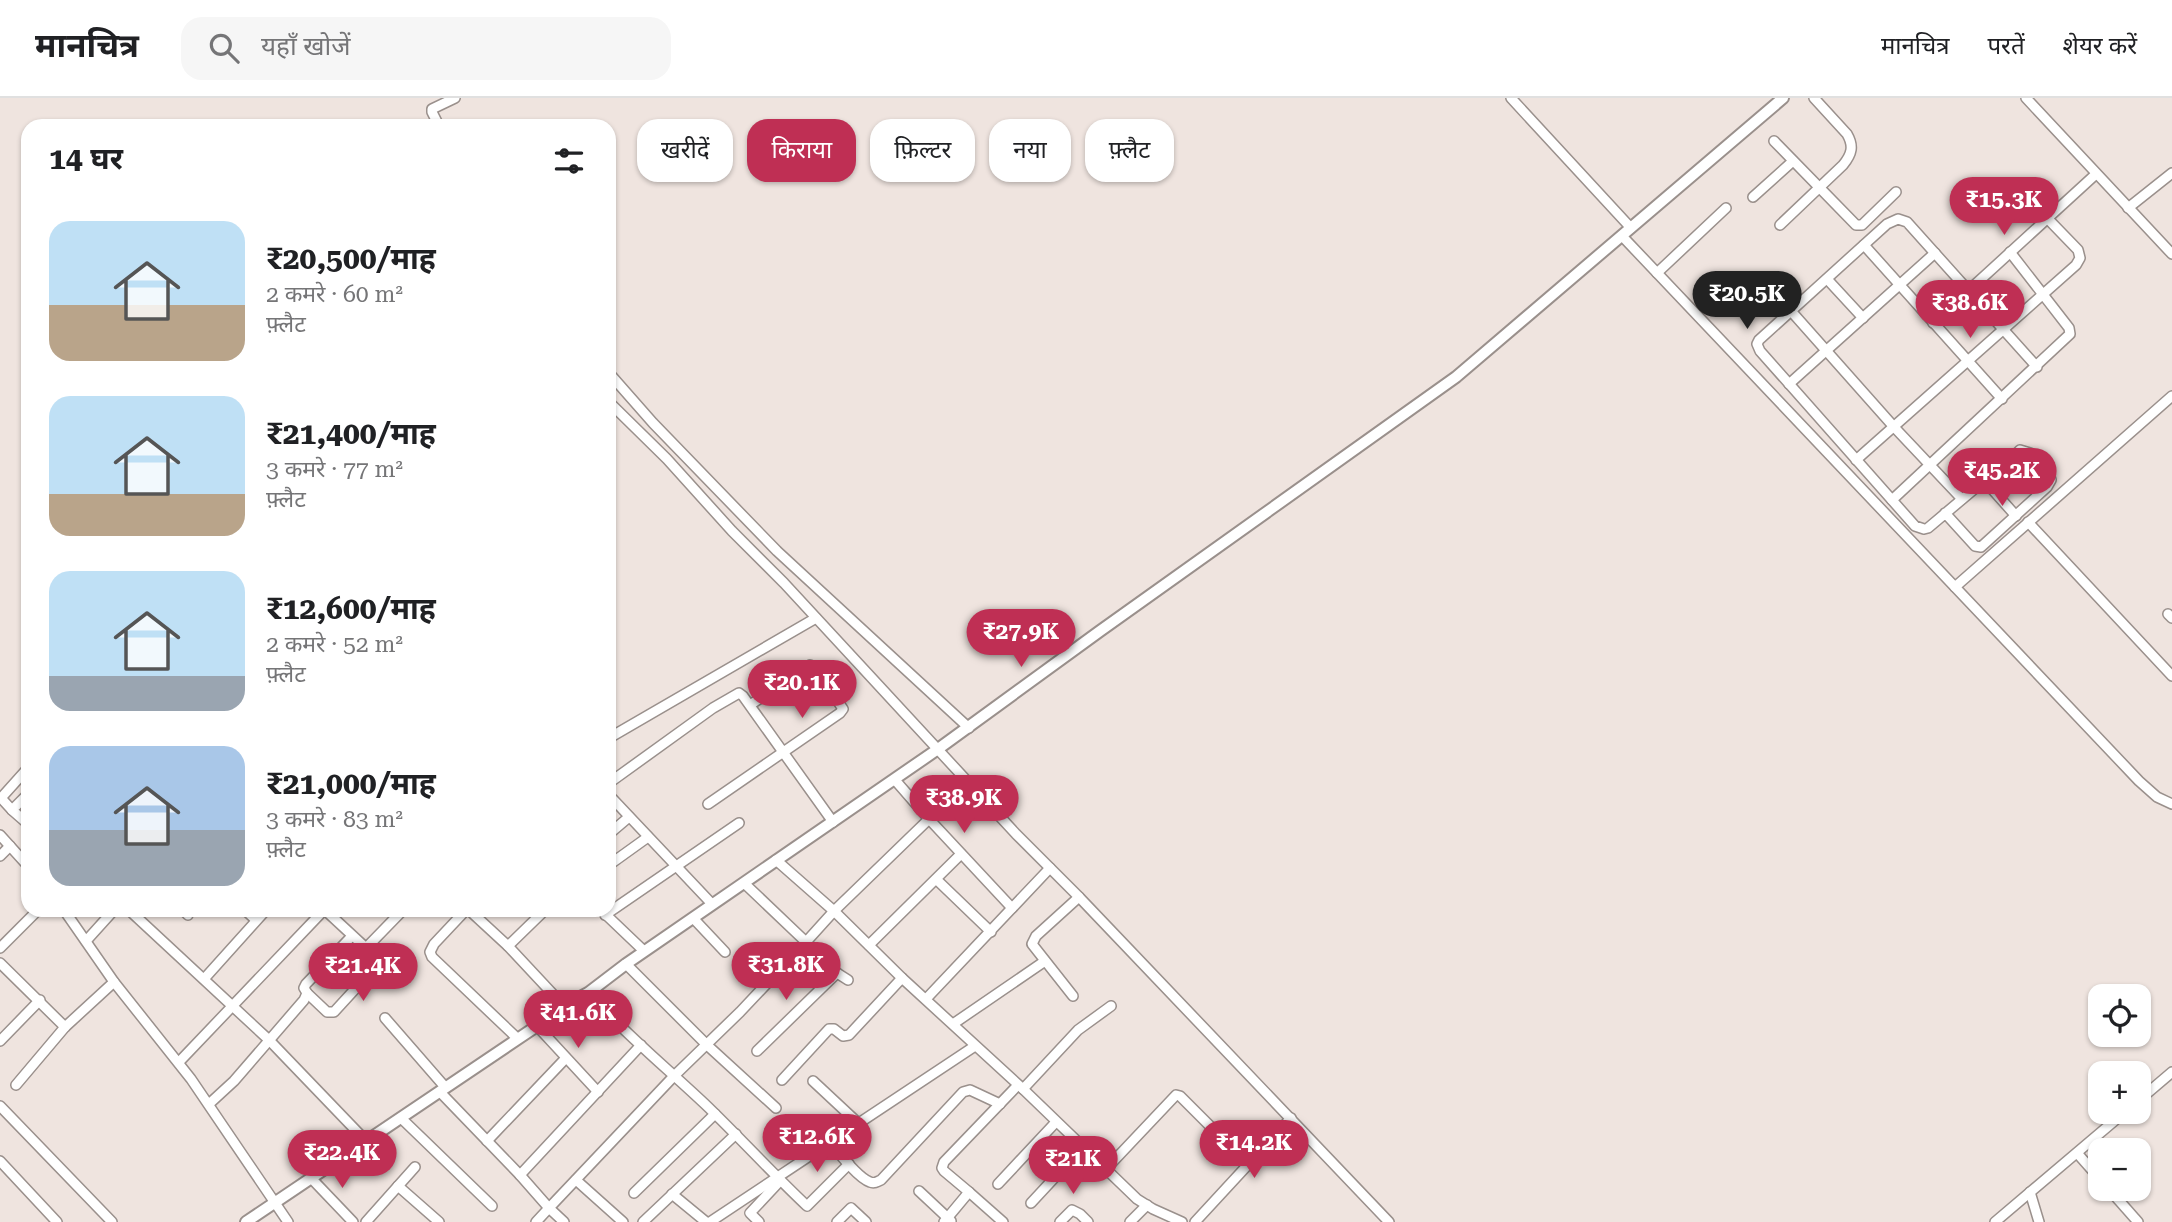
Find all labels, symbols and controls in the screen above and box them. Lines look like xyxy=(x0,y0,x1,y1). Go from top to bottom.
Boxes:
search box xyxy=(181,17,671,80)
text: मानचित्र xyxy=(35,26,139,65)
icon: search xyxy=(205,29,243,67)
text: यहाँ खोजें xyxy=(261,31,351,61)
text: मानचित्र xyxy=(1881,32,1949,60)
text: परतें xyxy=(1987,32,2025,60)
text: शेयर करें xyxy=(2063,32,2137,60)
chip: खरीदें xyxy=(637,119,733,182)
chip: किराया xyxy=(747,119,856,182)
chip: फ़िल्टर xyxy=(870,119,975,182)
chip: नया xyxy=(989,119,1071,182)
chip: फ़्लैट xyxy=(1085,119,1174,182)
text: 14 घर xyxy=(49,141,123,176)
icon: filters xyxy=(550,142,588,180)
pin: ₹15.3K xyxy=(1947,178,2061,237)
text: ₹15.3K xyxy=(1966,186,2042,213)
text: ₹20,500/माह xyxy=(266,241,436,276)
icon: home xyxy=(105,249,189,333)
pin: ₹20.5K xyxy=(1690,272,1804,331)
text: ₹20.5K xyxy=(1709,280,1785,307)
pin: ₹38.6K xyxy=(1913,280,2027,340)
text: 2 कमरे · 60 m² xyxy=(266,281,403,308)
text: ₹38.6K xyxy=(1932,289,2008,316)
text: फ़्लैट xyxy=(266,311,306,338)
text: ₹21,400/माह xyxy=(266,416,436,451)
icon: home xyxy=(105,424,189,508)
pin: ₹45.2K xyxy=(1945,448,2059,508)
text: 3 कमरे · 77 m² xyxy=(266,456,403,483)
text: ₹45.2K xyxy=(1964,457,2040,484)
text: फ़्लैट xyxy=(266,486,306,513)
text: ₹12,600/माह xyxy=(266,591,436,626)
icon: home xyxy=(105,599,189,683)
pin: ₹27.9K xyxy=(964,610,1078,669)
text: ₹27.9K xyxy=(983,618,1059,645)
text: 2 कमरे · 52 m² xyxy=(266,631,403,658)
pin: ₹20.1K xyxy=(745,660,859,720)
text: फ़्लैट xyxy=(266,661,306,688)
text: ₹20.1K xyxy=(764,669,840,696)
text: ₹21,000/माह xyxy=(266,766,436,801)
icon: home xyxy=(105,774,189,858)
pin: ₹38.9K xyxy=(907,776,1021,835)
text: ₹38.9K xyxy=(926,784,1002,811)
text: 3 कमरे · 83 m² xyxy=(266,806,403,833)
text: फ़्लैट xyxy=(266,836,306,863)
pin: ₹31.8K xyxy=(729,942,843,1002)
pin: ₹21.4K xyxy=(306,944,420,1003)
text: ₹31.8K xyxy=(748,951,824,978)
text: ₹21.4K xyxy=(325,952,401,979)
map controls xyxy=(2088,984,2151,1201)
button: locate xyxy=(2088,984,2151,1047)
pin: ₹41.6K xyxy=(521,990,635,1050)
text: ₹41.6K xyxy=(540,999,616,1026)
button: + xyxy=(2088,1061,2151,1124)
pin: ₹12.6K xyxy=(760,1114,874,1174)
pin: ₹14.2K xyxy=(1197,1121,1311,1180)
text: ₹12.6K xyxy=(779,1123,855,1150)
text: ₹14.2K xyxy=(1216,1129,1292,1156)
pin: ₹22.4K xyxy=(285,1130,399,1190)
pin: ₹21K xyxy=(1032,1136,1114,1196)
button: − xyxy=(2088,1138,2151,1201)
text: ₹22.4K xyxy=(304,1139,380,1166)
text: ₹21K xyxy=(1045,1145,1101,1172)

